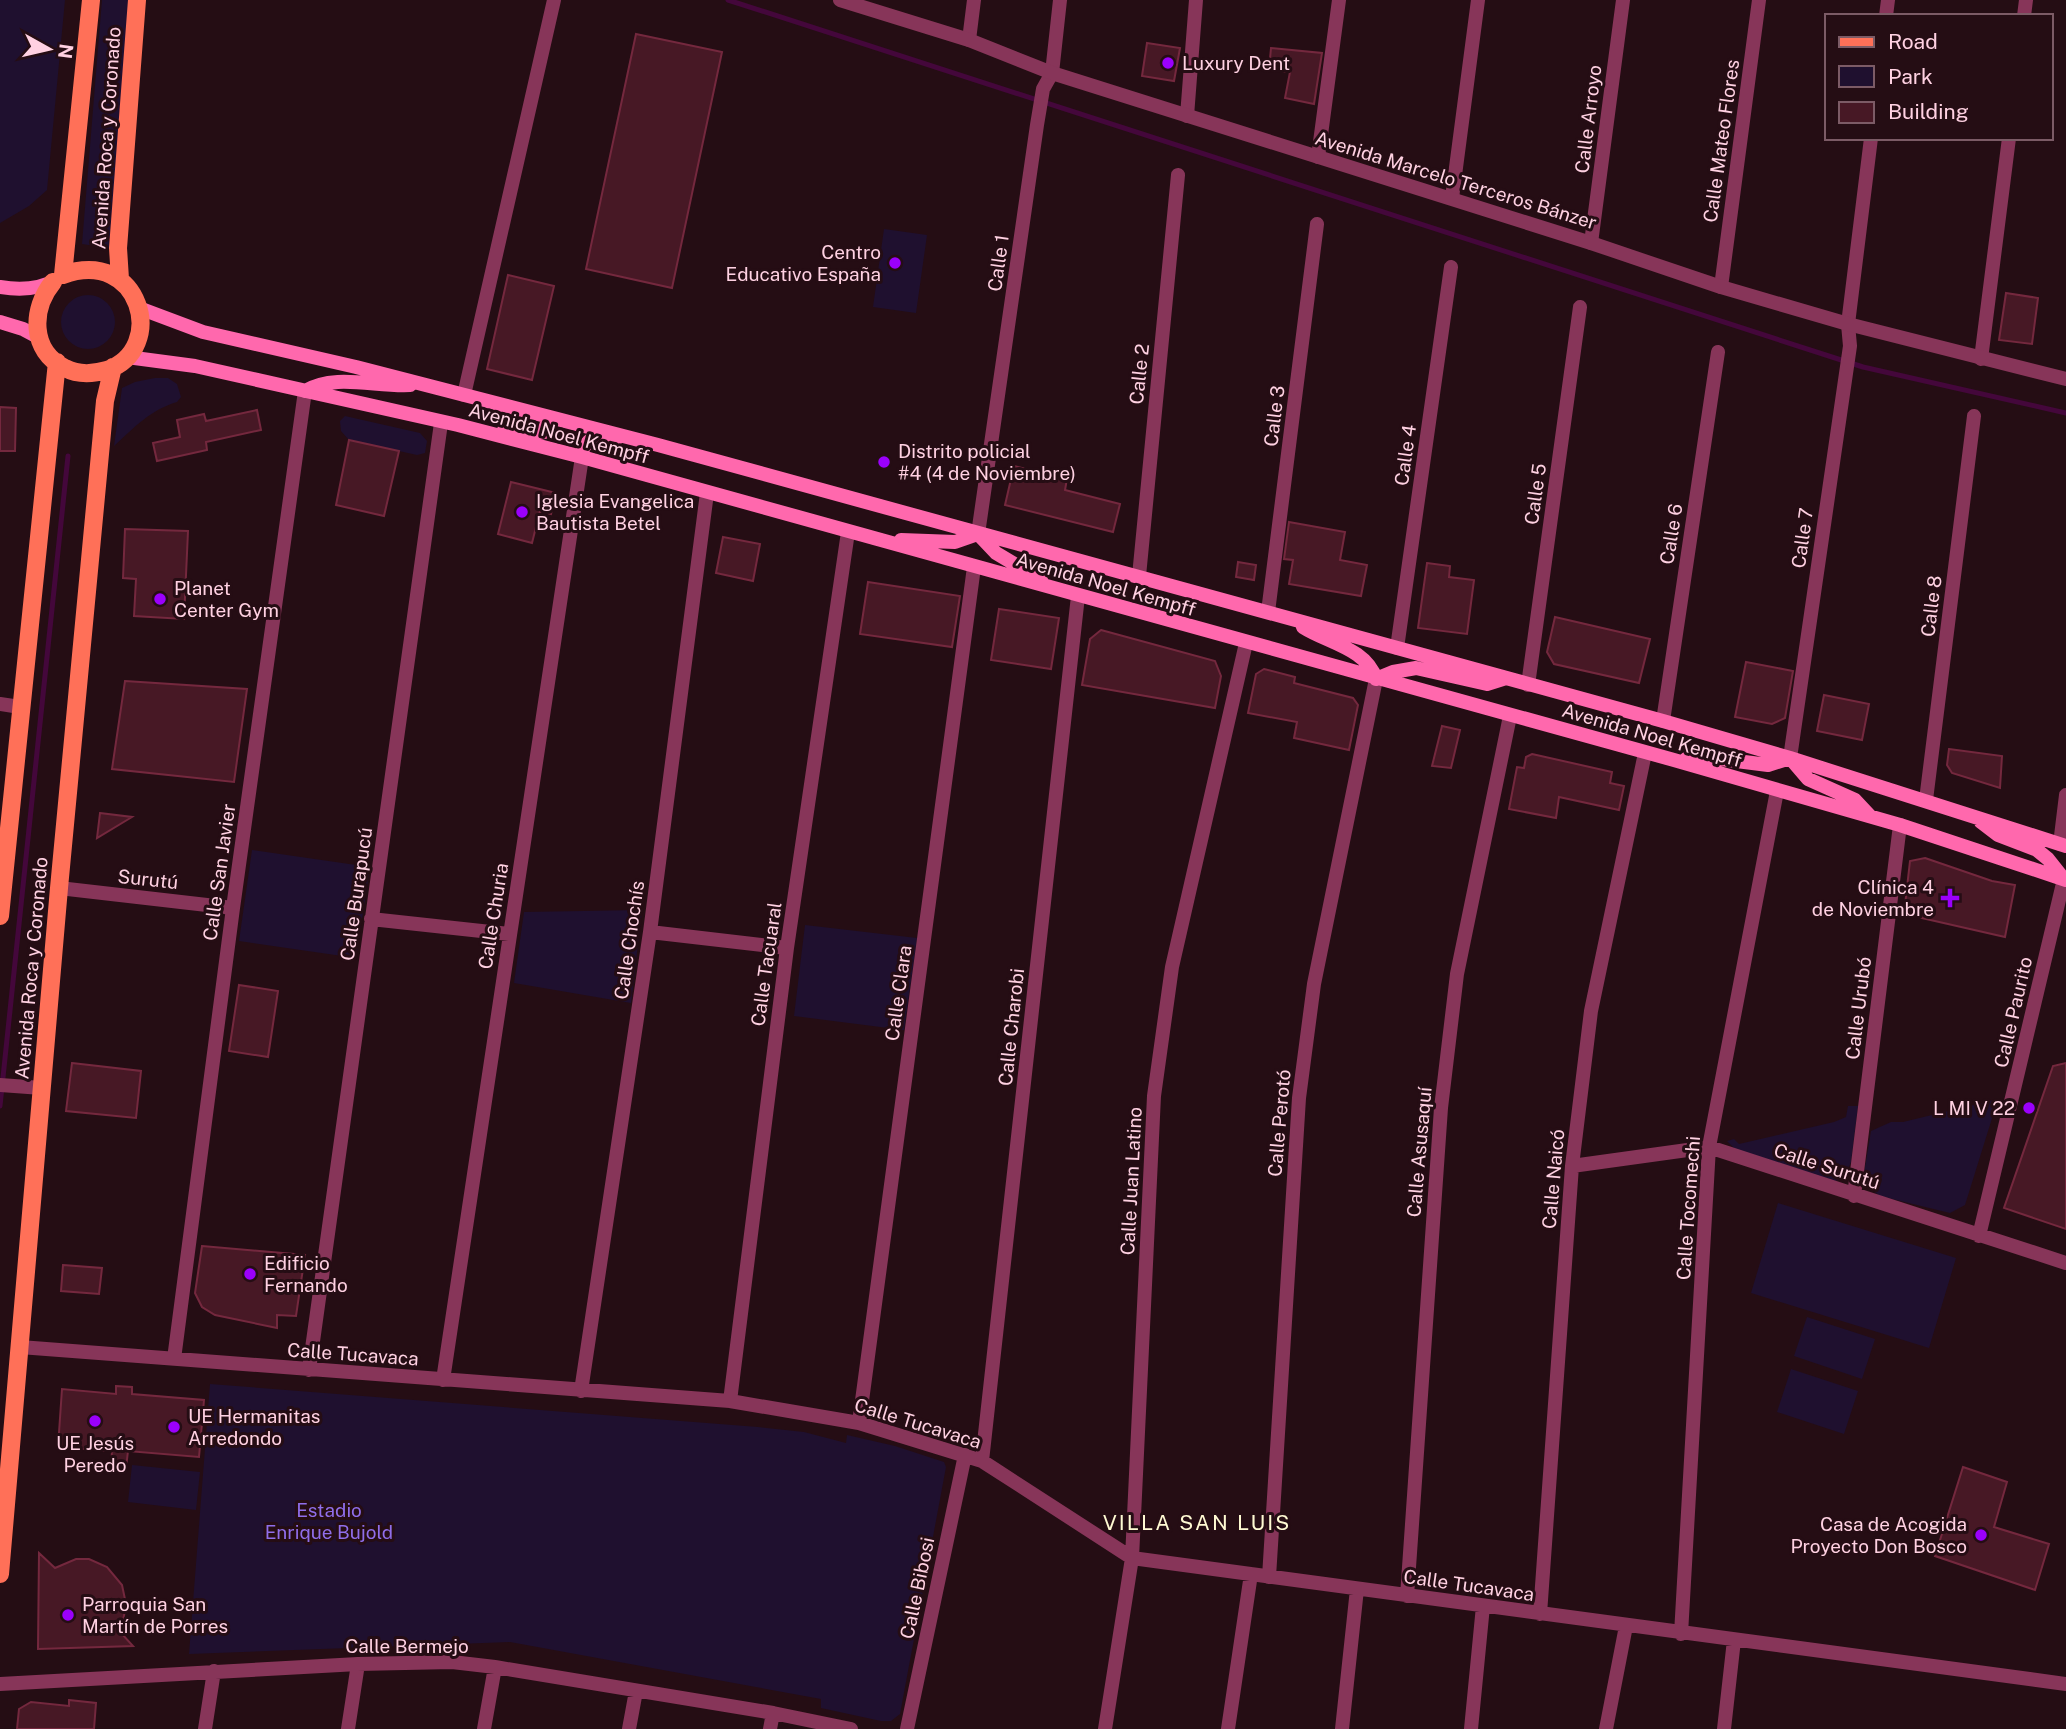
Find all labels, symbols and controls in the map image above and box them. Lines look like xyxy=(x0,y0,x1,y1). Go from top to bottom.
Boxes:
north arrow xyxy=(14,14,84,84)
legend xyxy=(1825,14,2052,140)
street label: Avenida Roca y Coronado xyxy=(87,26,125,250)
text: Road xyxy=(1888,29,1938,54)
text: N xyxy=(54,42,78,60)
place label: Luxury Dent xyxy=(1182,52,1290,74)
marker: Luxury Dent xyxy=(1160,55,1176,71)
street label: Calle Mateo Flores xyxy=(1699,58,1743,224)
street label: Calle Arroyo xyxy=(1570,64,1606,174)
text: Park xyxy=(1888,64,1933,89)
text: Building xyxy=(1888,99,1969,124)
street label: Avenida Marcelo Terceros Bánzer xyxy=(1313,127,1599,233)
street label: Calle 1 xyxy=(983,233,1013,293)
place label: Centro Educativo España xyxy=(726,241,881,285)
marker: Centro Educativo España xyxy=(887,255,903,271)
street label: Calle 2 xyxy=(1125,343,1153,405)
street label: Calle 3 xyxy=(1259,384,1289,448)
street label: Avenida Noel Kempff xyxy=(466,398,652,468)
street label: Calle 4 xyxy=(1390,423,1420,487)
place label: Distrito policial #4 (4 de Noviembre) xyxy=(898,440,1076,484)
marker: Distrito policial #4 (4 de Noviembre) xyxy=(876,454,892,470)
street label: Calle 5 xyxy=(1520,462,1550,526)
place label: Iglesia Evangelica Bautista Betel xyxy=(536,490,694,534)
street label: Calle 6 xyxy=(1655,502,1687,566)
marker: Iglesia Evangelica Bautista Betel xyxy=(514,504,530,520)
street label: Calle 7 xyxy=(1787,506,1817,570)
street label: Avenida Noel Kempff xyxy=(1014,548,1198,620)
street label: Calle 8 xyxy=(1916,574,1946,638)
place label: Planet Center Gym xyxy=(174,577,279,621)
marker: Planet Center Gym xyxy=(152,591,168,607)
street label: Avenida Noel Kempff xyxy=(1560,699,1744,771)
street label: Calle San Javier xyxy=(198,802,240,942)
street label: Calle Burapucú xyxy=(336,826,376,962)
street label: Avenida Roca y Coronado xyxy=(10,856,52,1080)
street label: Calle Churia xyxy=(474,861,512,971)
street label: Surutú xyxy=(117,865,179,893)
place label: Clínica 4 de Noviembre xyxy=(1812,876,1934,920)
street label: Calle Chochís xyxy=(610,879,648,1001)
marker: Clínica 4 de Noviembre xyxy=(1940,888,1960,908)
street label: Calle Tacuaral xyxy=(746,900,786,1028)
street label: Calle Clara xyxy=(880,944,916,1042)
street label: Calle Paurito xyxy=(1990,954,2036,1070)
street label: Calle Urubó xyxy=(1841,955,1875,1061)
street label: Calle Charobi xyxy=(994,967,1028,1087)
street label: Calle Perotó xyxy=(1263,1068,1295,1178)
street label: Calle Asusaquí xyxy=(1402,1086,1436,1218)
place label: L MI V 22 xyxy=(1933,1097,2015,1119)
marker: L MI V 22 xyxy=(2021,1100,2037,1116)
street label: Calle Juan Latino xyxy=(1116,1106,1146,1256)
street label: Calle Naicó xyxy=(1538,1128,1568,1230)
street label: Calle Tocomechi xyxy=(1672,1135,1704,1281)
street label: Calle Surutú xyxy=(1771,1139,1883,1193)
place label: Edificio Fernando xyxy=(264,1252,348,1296)
marker: Edificio Fernando xyxy=(242,1266,258,1282)
street label: Calle Tucavaca xyxy=(287,1338,419,1370)
street label: Calle Tucavaca xyxy=(852,1393,984,1453)
place label: UE Hermanitas Arredondo xyxy=(188,1405,320,1449)
marker: UE Jesús Peredo xyxy=(87,1413,103,1429)
marker: UE Hermanitas Arredondo xyxy=(166,1419,182,1435)
place label: UE Jesús Peredo xyxy=(56,1432,134,1476)
park label: Estadio Enrique Bujold xyxy=(265,1499,393,1543)
district label: VILLA SAN LUIS xyxy=(1103,1510,1291,1535)
place label: Casa de Acogida Proyecto Don Bosco xyxy=(1790,1513,1967,1557)
marker: Casa de Acogida Proyecto Don Bosco xyxy=(1973,1527,1989,1543)
street label: Calle Bibosi xyxy=(895,1535,939,1641)
street label: Calle Tucavaca xyxy=(1402,1565,1536,1605)
place label: Parroquia San Martín de Porres xyxy=(82,1593,228,1637)
marker: Parroquia San Martín de Porres xyxy=(60,1607,76,1623)
street label: Calle Bermejo xyxy=(345,1635,469,1657)

